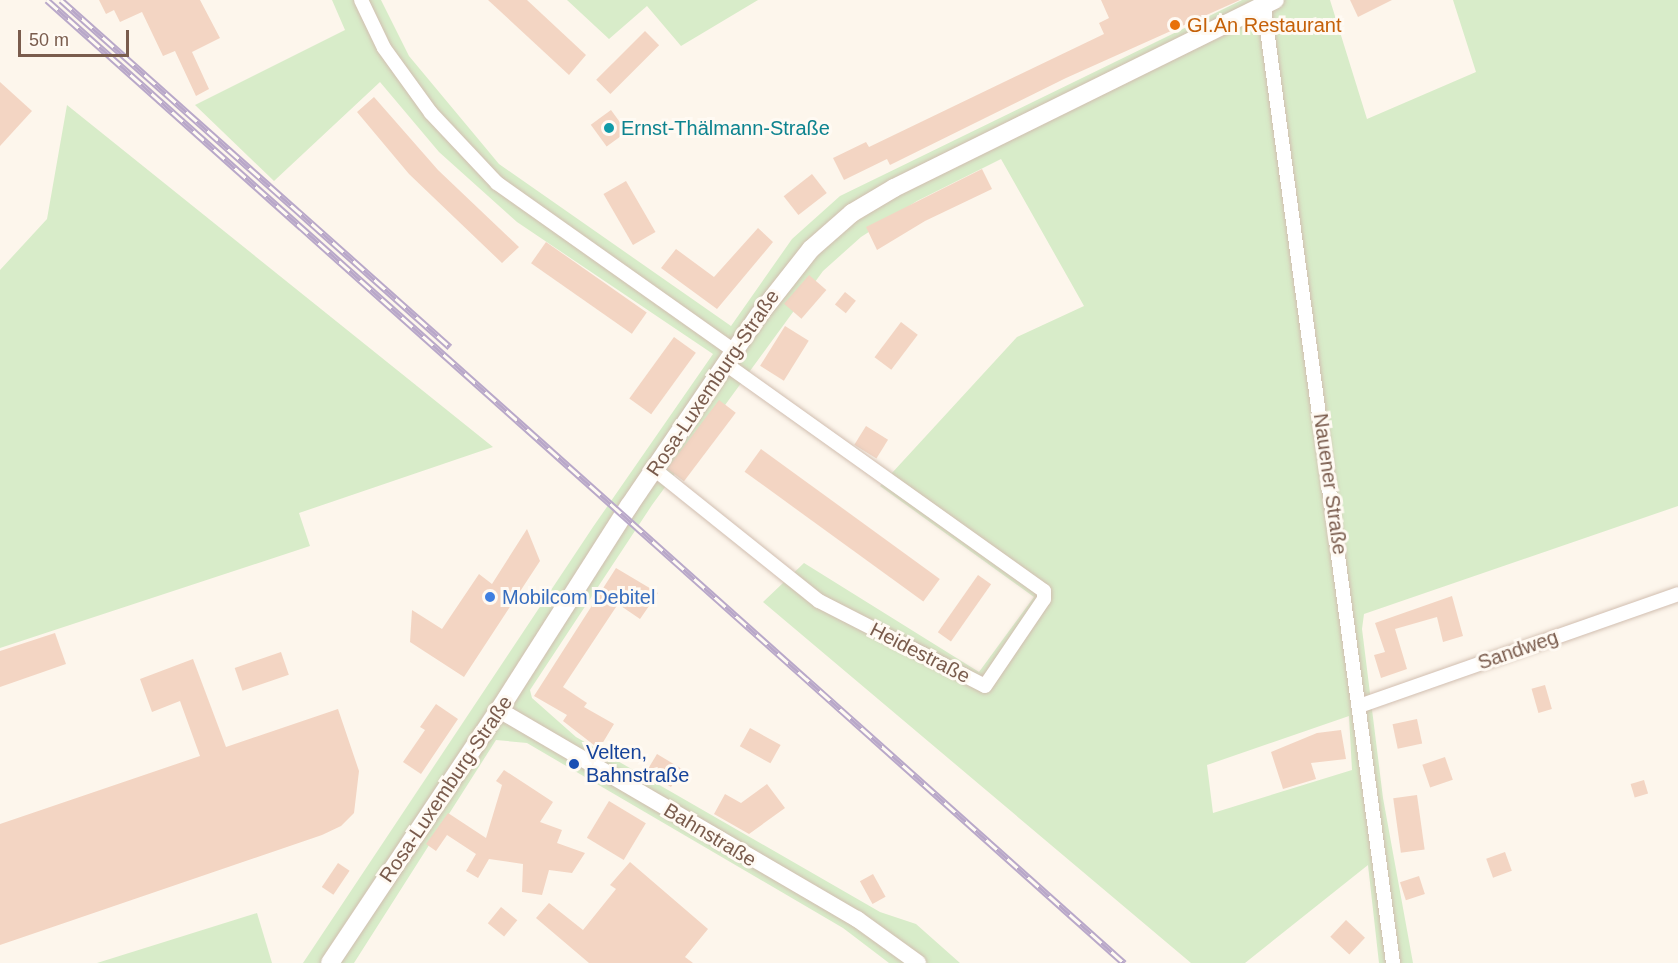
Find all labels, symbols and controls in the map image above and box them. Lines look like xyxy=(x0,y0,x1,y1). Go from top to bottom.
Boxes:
place label: GI.An Restaurant xyxy=(1187,13,1342,37)
scale bar xyxy=(21,18,132,56)
marker: GI.An Restaurant xyxy=(1168,18,1182,32)
text: 50 m xyxy=(29,30,69,50)
place label: Ernst-Thälmann-Straße xyxy=(621,116,830,140)
marker: Ernst-Thälmann-Straße xyxy=(602,121,616,135)
street label: Rosa-Luxemburg-Straße xyxy=(642,285,784,481)
street label: Nauener Straße xyxy=(1308,412,1352,556)
place label: Mobilcom Debitel xyxy=(502,585,655,609)
marker: Mobilcom Debitel xyxy=(483,590,497,604)
street label: Heidestraße xyxy=(866,618,974,688)
street label: Sandweg xyxy=(1475,625,1561,675)
street label: Rosa-Luxemburg-Straße xyxy=(375,691,517,887)
place label: Velten, Bahnstraße xyxy=(586,740,689,787)
marker: Velten, Bahnstraße xyxy=(567,757,581,771)
street label: Bahnstraße xyxy=(660,798,760,872)

